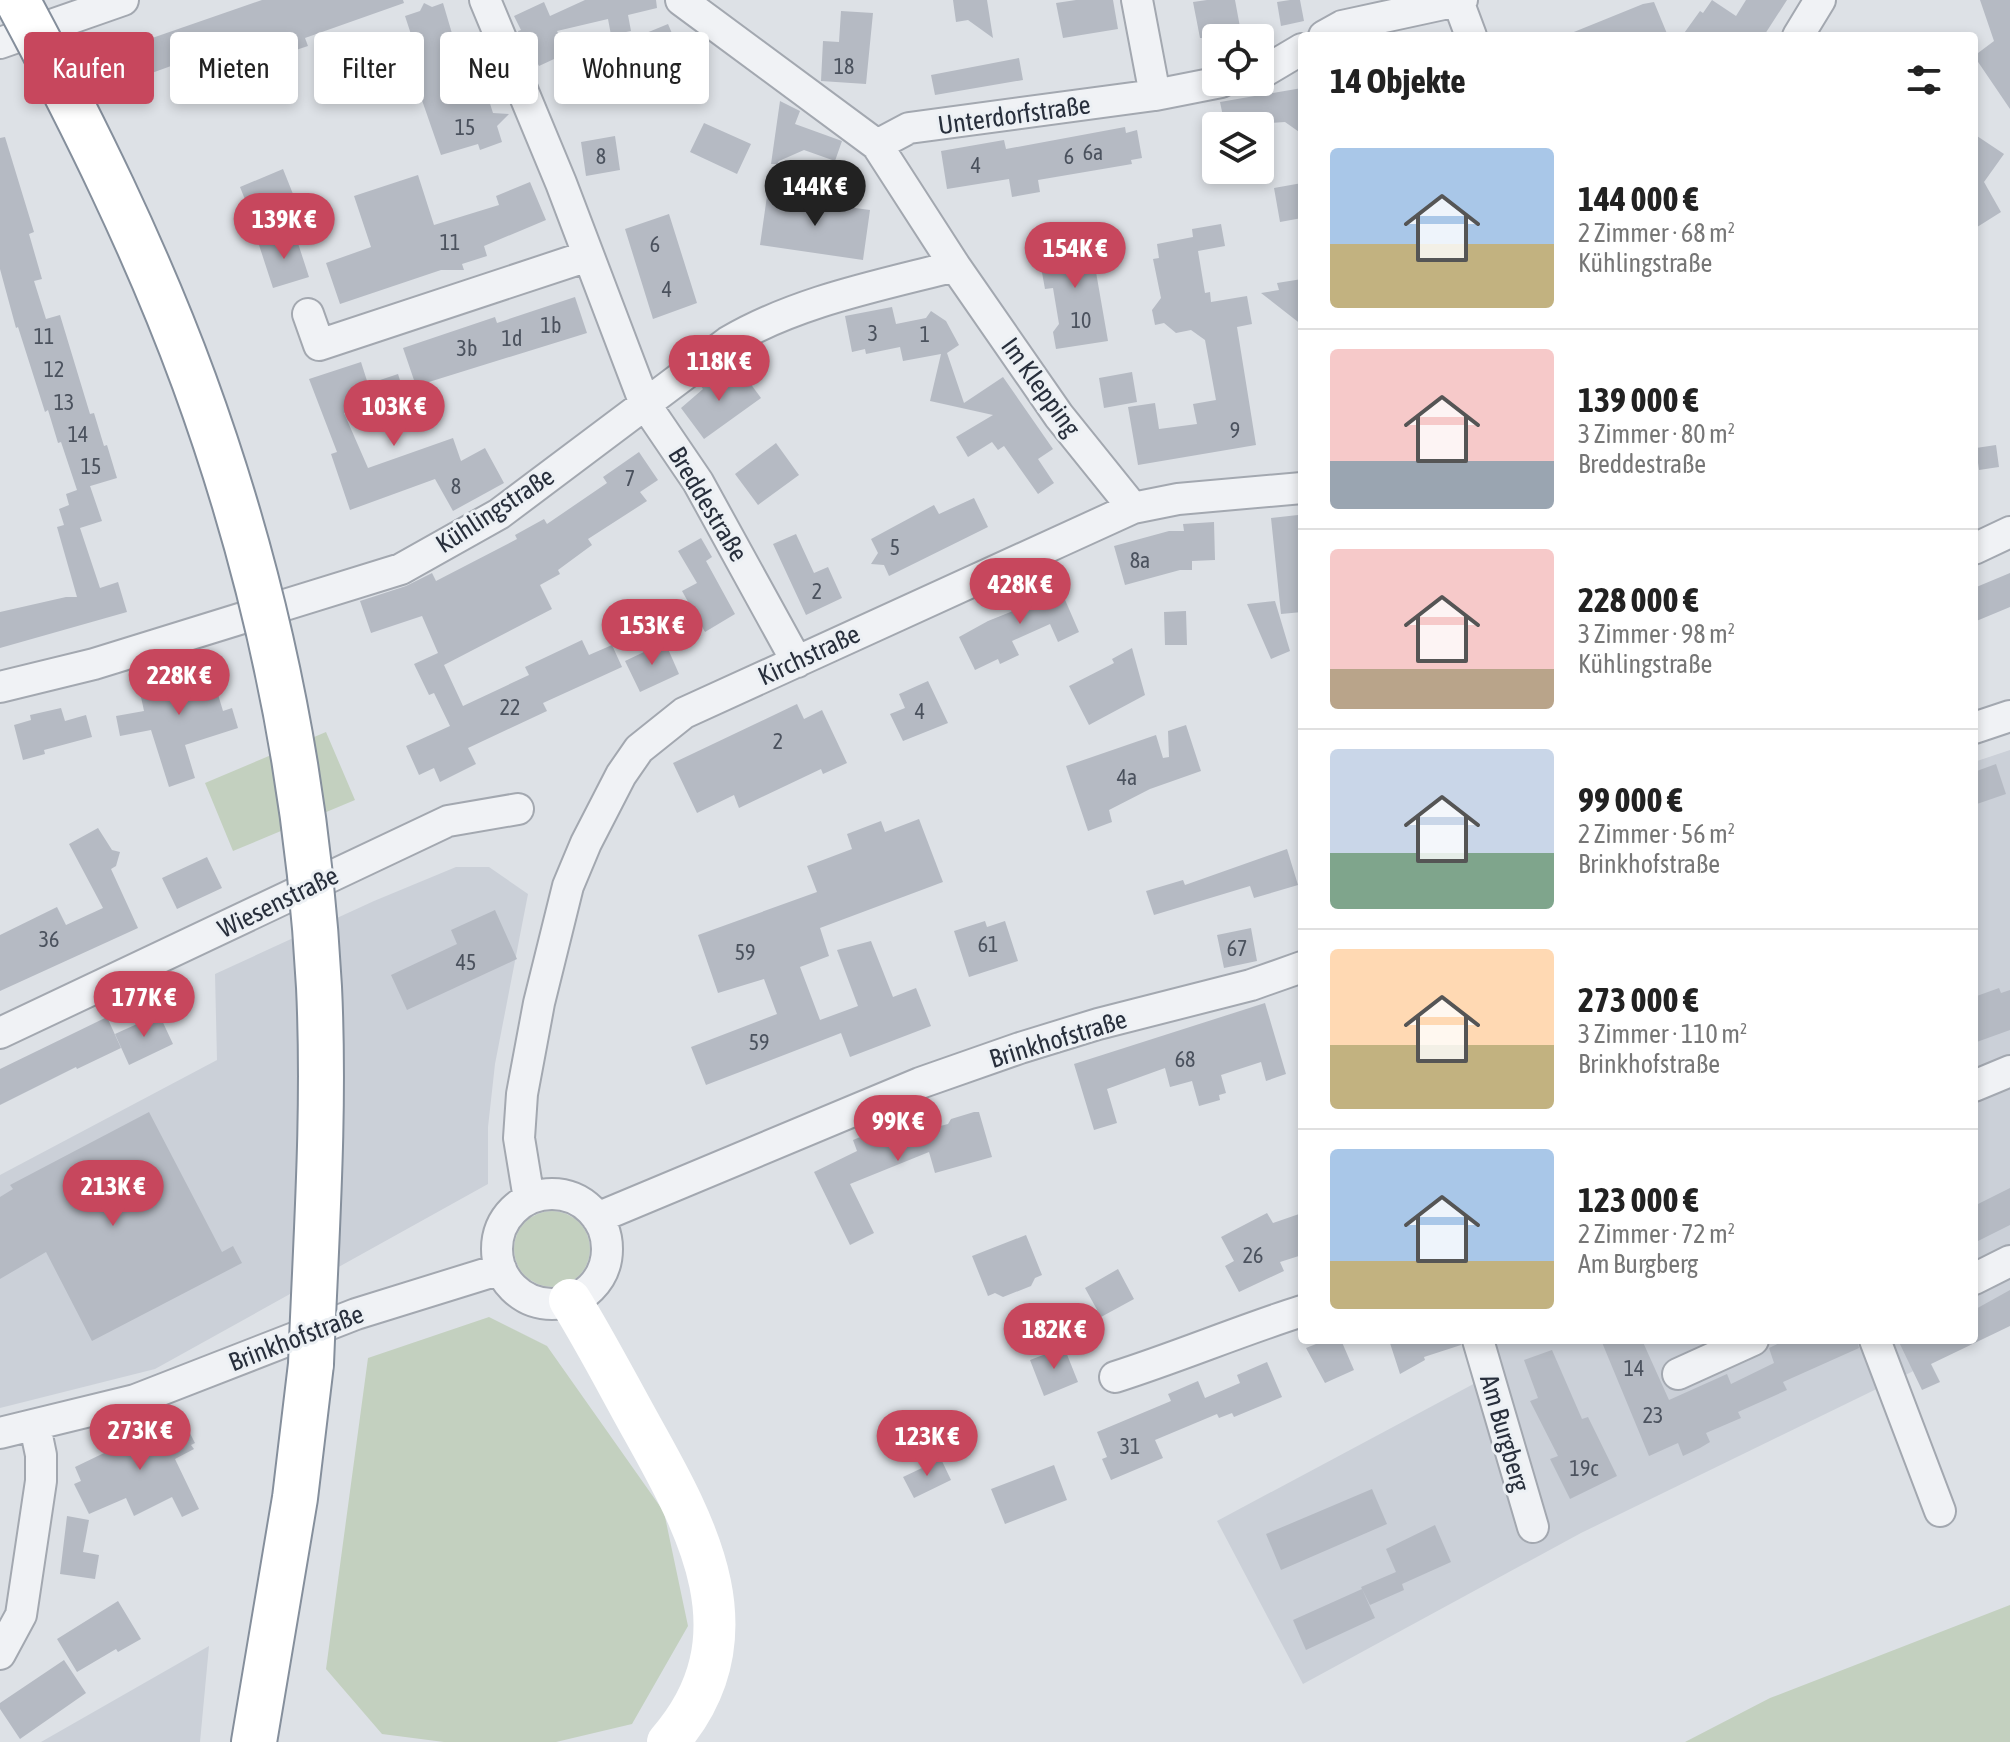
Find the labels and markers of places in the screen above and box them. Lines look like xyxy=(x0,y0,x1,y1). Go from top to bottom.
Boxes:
pin: 144K € xyxy=(750,160,880,228)
pin: 139K € xyxy=(219,193,349,261)
pin: 154K € xyxy=(1010,222,1140,290)
pin: 118K € xyxy=(654,335,784,403)
pin: 103K € xyxy=(329,380,459,448)
pin: 428K € xyxy=(955,558,1085,626)
pin: 153K € xyxy=(587,599,717,667)
pin: 228K € xyxy=(114,649,244,717)
pin: 177K € xyxy=(79,971,209,1039)
pin: 99K € xyxy=(842,1095,954,1163)
pin: 213K € xyxy=(48,1160,178,1228)
pin: 182K € xyxy=(989,1303,1119,1371)
pin: 273K € xyxy=(75,1404,205,1472)
pin: 123K € xyxy=(862,1410,992,1478)

